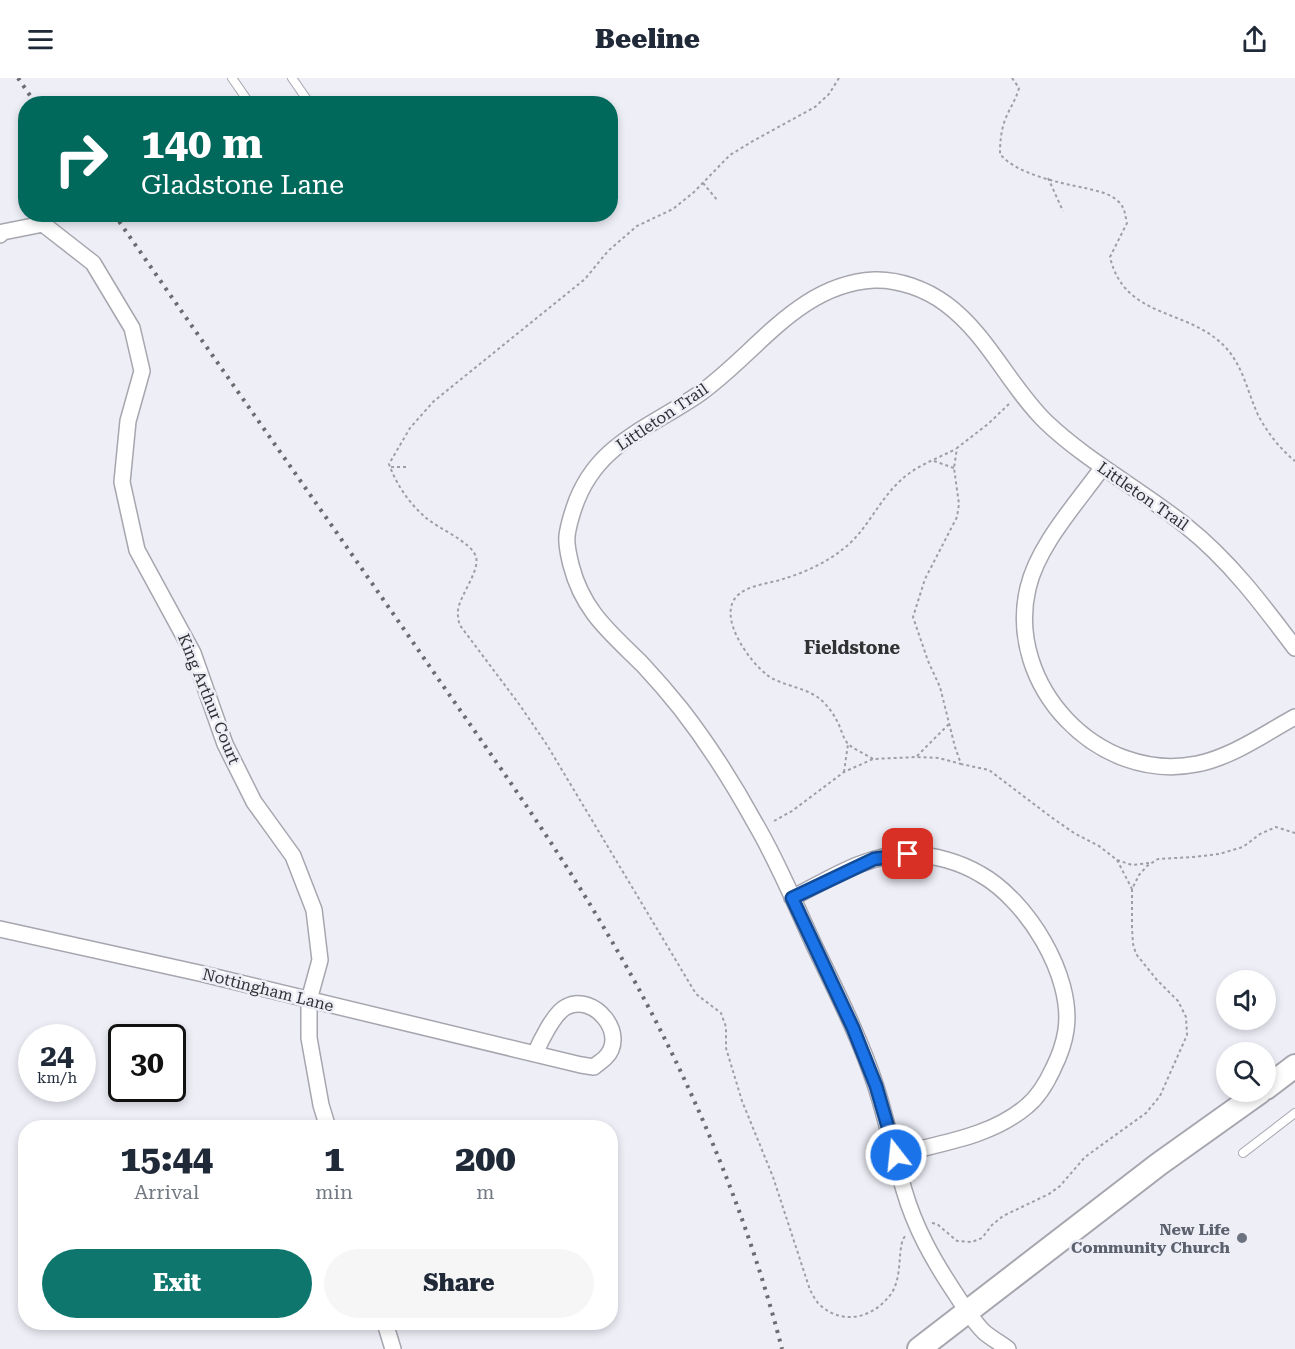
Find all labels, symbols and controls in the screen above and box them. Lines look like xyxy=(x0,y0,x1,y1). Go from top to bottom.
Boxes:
icon: menu xyxy=(24,23,57,56)
text: Beeline xyxy=(595,23,700,55)
icon: share xyxy=(1238,23,1271,56)
text: 140 m xyxy=(141,119,263,168)
icon: right xyxy=(42,120,120,198)
text: Gladstone Lane xyxy=(141,169,344,201)
street label: Littleton Trail xyxy=(613,379,712,455)
street label: Littleton Trail xyxy=(1094,458,1192,534)
street label: King Arthur Court xyxy=(174,631,244,767)
district label: Fieldstone xyxy=(804,637,901,658)
pin xyxy=(882,828,933,879)
icon: arrive xyxy=(891,837,924,870)
street label: Nottingham Lane xyxy=(200,965,336,1016)
map controls xyxy=(1216,970,1276,1102)
button: sound xyxy=(1216,970,1276,1030)
speed limit sign: 30 xyxy=(108,1024,186,1102)
text: 24 xyxy=(40,1038,74,1073)
button: search xyxy=(1216,1042,1276,1102)
text: km/h xyxy=(37,1069,77,1087)
position arrow xyxy=(864,1123,928,1187)
text: 15:44 xyxy=(120,1138,213,1180)
text: 1 xyxy=(324,1138,344,1180)
text: 200 xyxy=(455,1138,516,1180)
text: Arrival xyxy=(134,1180,199,1204)
text: min xyxy=(315,1180,353,1204)
text: m xyxy=(476,1180,495,1204)
place label: New Life Community Church xyxy=(1071,1220,1230,1257)
marker: New Life Community Church xyxy=(1235,1231,1249,1245)
button: Exit xyxy=(42,1249,312,1318)
button: Share xyxy=(324,1249,594,1318)

